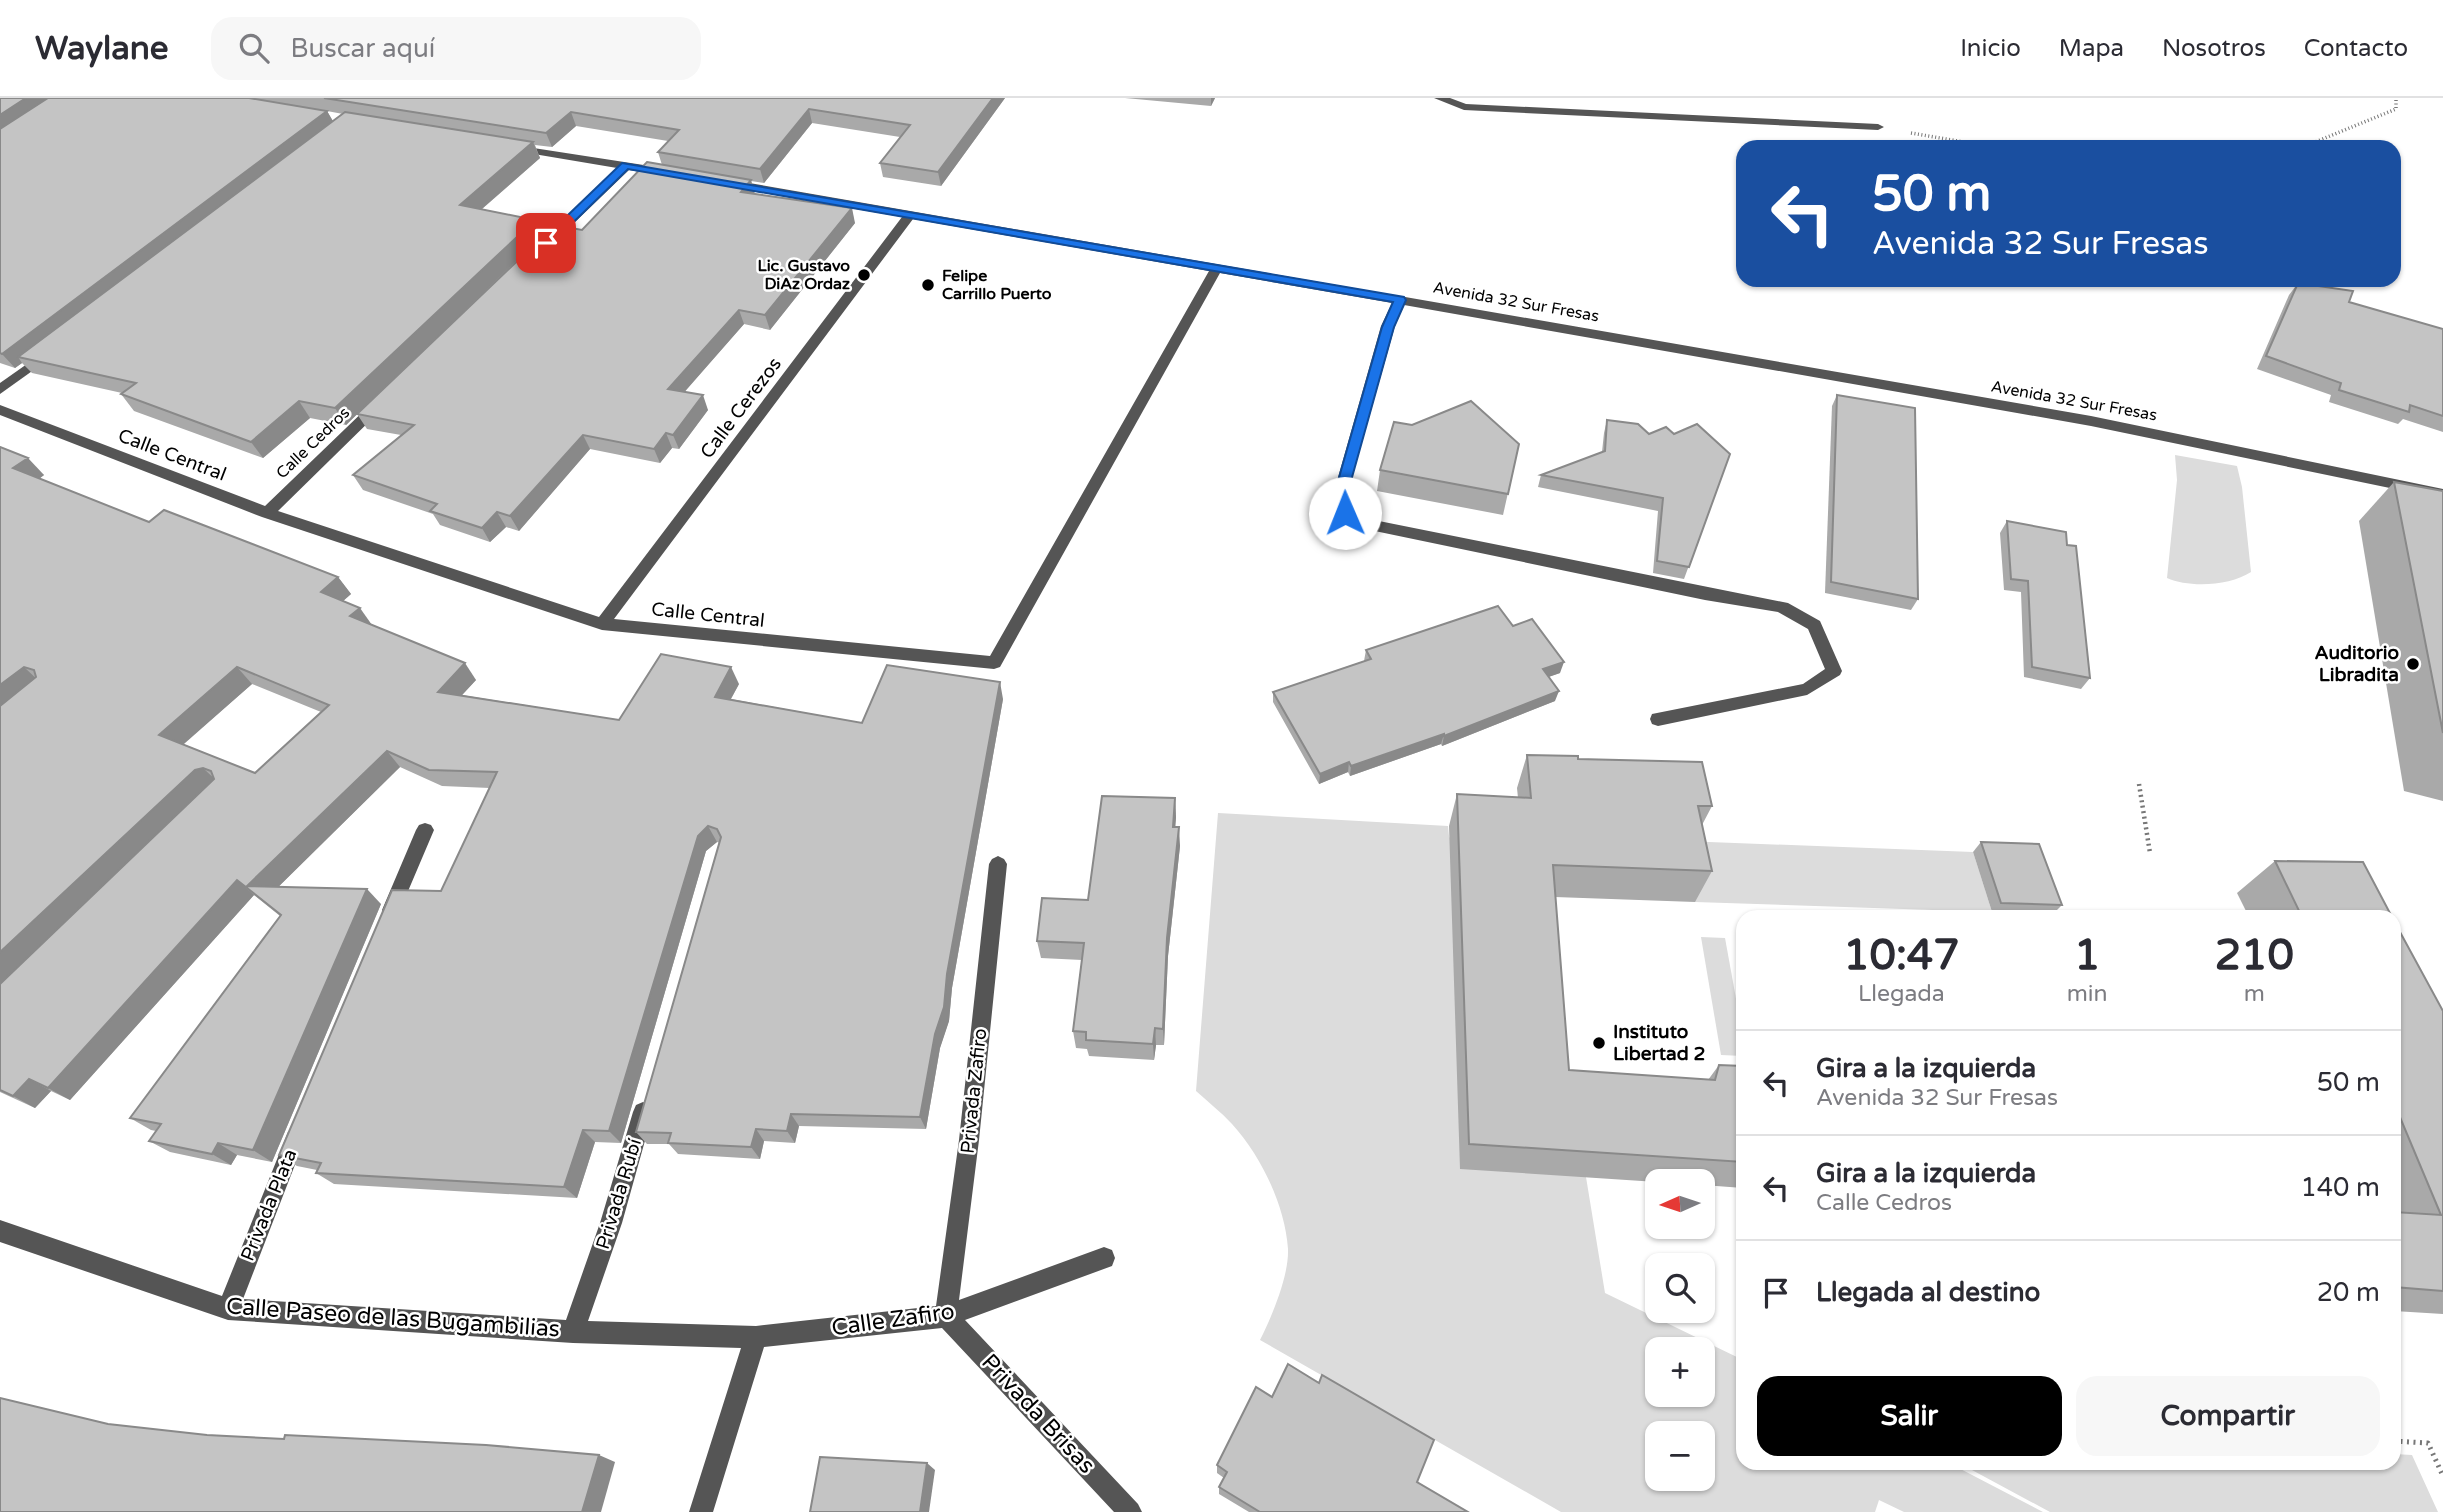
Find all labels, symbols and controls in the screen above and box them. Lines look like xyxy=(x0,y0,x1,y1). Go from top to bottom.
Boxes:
search box xyxy=(211,17,701,80)
text: Waylane xyxy=(35,29,169,68)
icon: search xyxy=(235,29,273,67)
text: Buscar aquí xyxy=(291,33,435,64)
text: Inicio xyxy=(1960,34,2021,63)
text: Mapa xyxy=(2059,34,2124,63)
text: Nosotros xyxy=(2162,34,2266,63)
text: Contacto xyxy=(2304,34,2408,63)
text: 50 m xyxy=(1872,165,1991,224)
icon: left xyxy=(1757,168,1848,259)
pin xyxy=(516,213,576,273)
icon: arrive xyxy=(527,224,565,262)
text: Avenida 32 Sur Fresas xyxy=(1872,225,2209,263)
place label: Lic. Gustavo DiAz Ordaz xyxy=(757,256,850,294)
place label: Felipe Carrillo Puerto xyxy=(942,266,1052,304)
marker: Lic. Gustavo DiAz Ordaz xyxy=(856,267,872,283)
marker: Felipe Carrillo Puerto xyxy=(920,277,936,293)
street label: Avenida 32 Sur Fresas xyxy=(1431,278,1601,326)
street label: Calle Cerezos xyxy=(696,353,786,463)
street label: Avenida 32 Sur Fresas xyxy=(1989,377,2159,425)
street label: Calle Cedros xyxy=(272,403,354,483)
street label: Calle Central xyxy=(115,424,229,486)
position arrow xyxy=(1308,476,1382,550)
street label: Calle Central xyxy=(650,598,766,632)
place label: Auditorio Libradita xyxy=(2315,642,2399,686)
marker: Auditorio Libradita xyxy=(2405,656,2421,672)
text: 10:47 xyxy=(1843,930,1960,981)
text: 1 xyxy=(2074,930,2100,981)
text: 210 xyxy=(2215,930,2294,981)
text: Llegada xyxy=(1858,980,1945,1008)
text: min xyxy=(2067,980,2108,1008)
text: m xyxy=(2244,980,2265,1008)
place label: Instituto Libertad 2 xyxy=(1613,1021,1706,1065)
street label: Privada Zafiro xyxy=(956,1027,992,1155)
marker: Instituto Libertad 2 xyxy=(1591,1035,1607,1051)
text: Gira a la izquierda xyxy=(1816,1053,2036,1084)
icon: left xyxy=(1757,1064,1795,1102)
text: 50 m xyxy=(2317,1067,2380,1098)
text: Avenida 32 Sur Fresas xyxy=(1816,1084,2058,1112)
street label: Privada Rubí xyxy=(592,1136,646,1252)
street label: Privada Plata xyxy=(237,1146,301,1264)
text: Gira a la izquierda xyxy=(1816,1158,2036,1189)
north arrow xyxy=(1645,1169,1715,1239)
map controls xyxy=(1645,1169,1715,1491)
icon: left xyxy=(1757,1169,1795,1207)
text: 140 m xyxy=(2300,1172,2380,1203)
text: Calle Cedros xyxy=(1816,1189,1952,1217)
button: search xyxy=(1645,1253,1715,1323)
icon: arrive xyxy=(1757,1274,1795,1312)
text: Llegada al destino xyxy=(1816,1277,2040,1308)
text: 20 m xyxy=(2317,1277,2380,1308)
street label: Calle Paseo de las Bugambilias xyxy=(225,1292,561,1344)
street label: Calle Zafiro xyxy=(830,1298,956,1342)
button: + xyxy=(1645,1337,1715,1407)
street label: Privada Brisas xyxy=(975,1348,1101,1480)
button: Salir xyxy=(1757,1376,2062,1456)
button: Compartir xyxy=(2076,1376,2380,1456)
button: − xyxy=(1645,1421,1715,1491)

